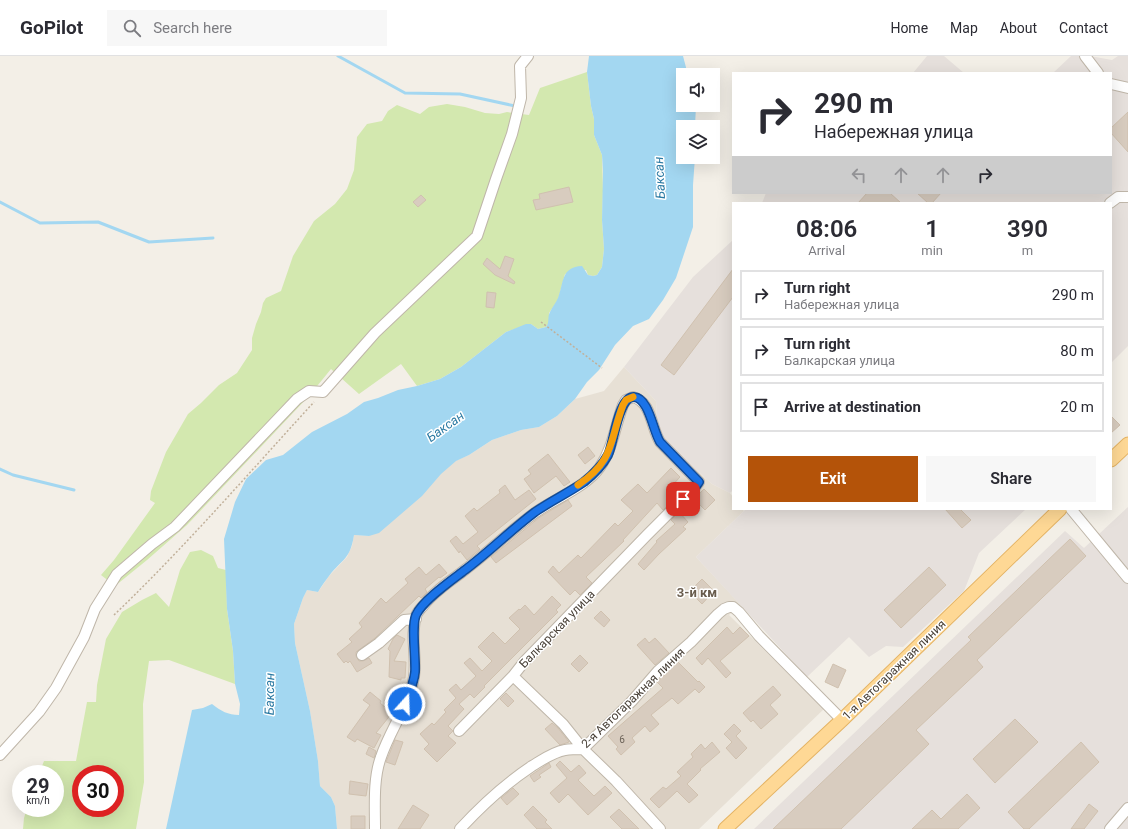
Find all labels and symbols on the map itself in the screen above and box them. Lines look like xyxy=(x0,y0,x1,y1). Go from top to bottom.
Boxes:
water label: Баксан xyxy=(651,156,668,200)
water label: Баксан xyxy=(424,408,467,445)
pin xyxy=(666,482,700,516)
district label: 3-й км xyxy=(677,585,717,600)
street label: Балкарская улица xyxy=(516,587,598,671)
street label: 1-я Автогаражная линия xyxy=(840,617,948,723)
street label: 2-я Автогаражная линия xyxy=(579,645,687,751)
water label: Баксан xyxy=(262,673,277,715)
position arrow xyxy=(384,683,426,725)
house number: 6 xyxy=(619,734,625,745)
speed limit sign: 30 xyxy=(72,765,124,817)

